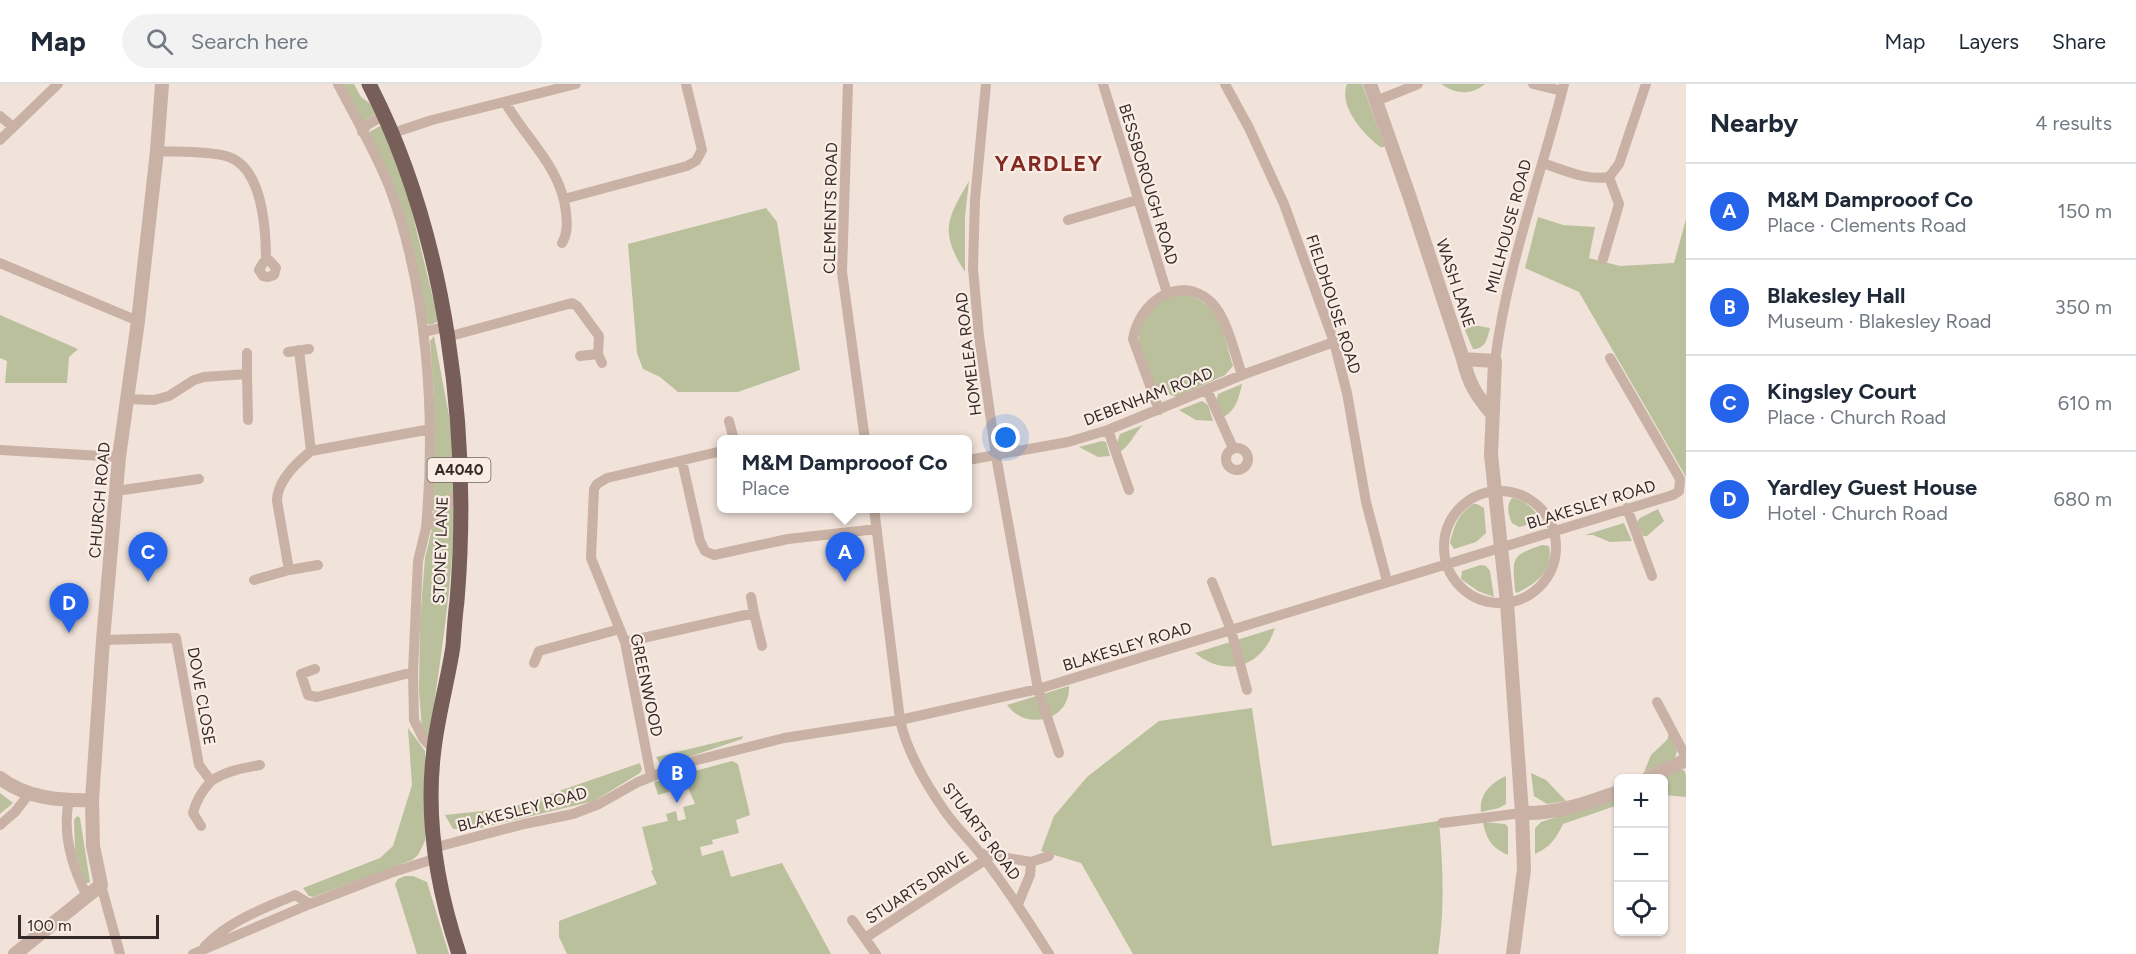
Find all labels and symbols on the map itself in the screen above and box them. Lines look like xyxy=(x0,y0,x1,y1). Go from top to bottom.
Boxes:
street label: BESSBOROUGH ROAD xyxy=(1115,101,1182,267)
street label: CLEMENTS ROAD xyxy=(820,142,841,274)
district label: YARDLEY xyxy=(994,150,1104,177)
street label: MILLHOUSE ROAD xyxy=(1481,157,1535,295)
street label: FIELDHOUSE ROAD xyxy=(1302,232,1365,376)
street label: WASH LANE xyxy=(1432,236,1479,330)
street label: HOMELEA ROAD xyxy=(951,291,985,417)
street label: DEBENHAM ROAD xyxy=(1081,363,1215,430)
your location xyxy=(991,423,1020,452)
street label: CHURCH ROAD xyxy=(85,441,114,559)
road number: A4040 xyxy=(428,458,490,482)
street label: BLAKESLEY ROAD xyxy=(1524,476,1658,533)
street label: STONEY LANE xyxy=(429,496,452,604)
pin: C xyxy=(128,532,168,582)
pin: A xyxy=(826,532,864,582)
pin: D xyxy=(50,584,88,633)
street label: BLAKESLEY ROAD xyxy=(1060,618,1194,675)
street label: GREENWOOD xyxy=(626,632,667,738)
street label: DOVE CLOSE xyxy=(184,646,219,747)
pin: B xyxy=(658,754,696,803)
street label: STUARTS ROAD xyxy=(939,779,1025,884)
street label: BLAKESLEY ROAD xyxy=(455,783,589,836)
street label: STUARTS DRIVE xyxy=(862,847,972,928)
scale bar xyxy=(18,912,159,940)

